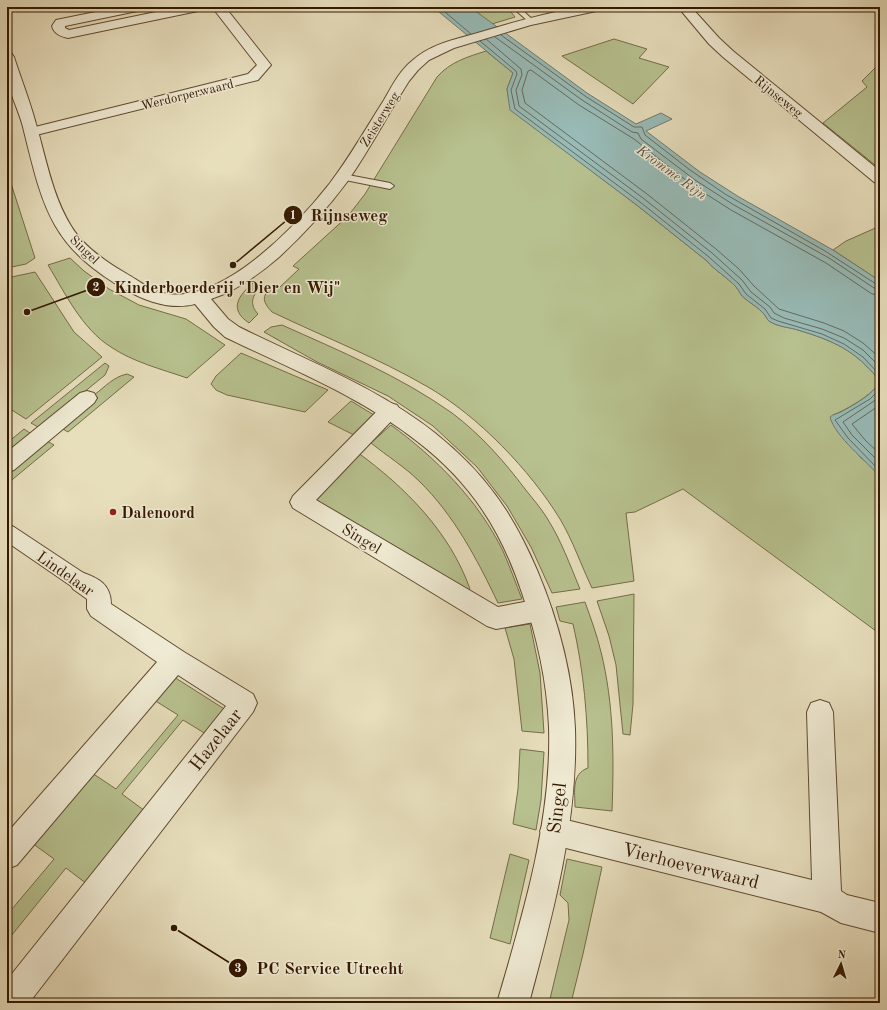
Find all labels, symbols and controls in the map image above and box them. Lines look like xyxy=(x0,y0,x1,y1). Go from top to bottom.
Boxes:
street label: Rijnseweg xyxy=(751,74,805,120)
street label: Werdorperwaard xyxy=(140,78,235,113)
street label: Zeisterweg xyxy=(358,90,402,150)
water label: Kromme Rijn xyxy=(632,142,709,204)
callout: Rijnseweg xyxy=(283,200,396,229)
text: Rijnseweg xyxy=(310,208,388,225)
text: 1 xyxy=(290,210,296,222)
street label: Singel xyxy=(67,233,101,267)
callout: Kinderboerderij "Dier en Wij" xyxy=(86,272,348,301)
text: Kinderboerderij "Dier en Wij" xyxy=(114,280,340,297)
text: 2 xyxy=(93,282,100,294)
place label: Dalenoord xyxy=(121,506,195,522)
marker: Dalenoord xyxy=(108,507,118,517)
street label: Singel xyxy=(338,522,384,558)
street label: Lindelaar xyxy=(33,549,97,600)
street label: Hazelaar xyxy=(187,706,247,775)
street label: Singel xyxy=(546,782,571,835)
street label: Vierhoeverwaard xyxy=(620,841,761,894)
north arrow xyxy=(821,944,861,984)
text: N xyxy=(837,950,847,961)
callout: PC Service Utrecht xyxy=(228,954,411,983)
text: PC Service Utrecht xyxy=(256,961,404,978)
text: 3 xyxy=(235,963,242,975)

